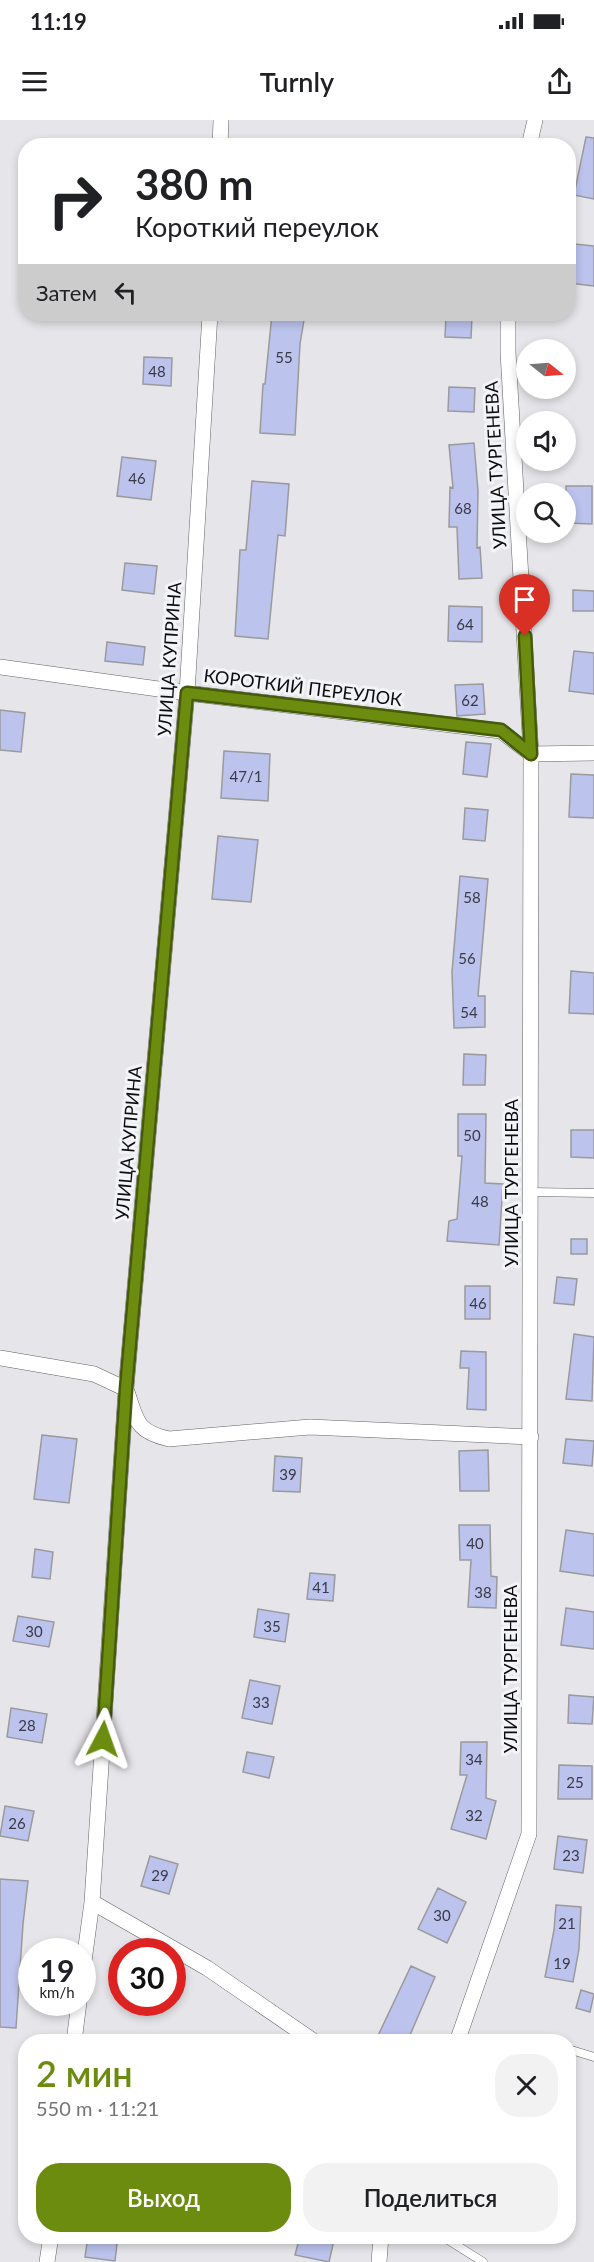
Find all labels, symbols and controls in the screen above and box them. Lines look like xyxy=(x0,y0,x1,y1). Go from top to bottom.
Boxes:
text: 11:19 xyxy=(30,8,87,35)
icon: menu xyxy=(18,65,51,98)
text: Turnly xyxy=(260,65,334,98)
icon: share xyxy=(543,65,576,98)
text: 380 m xyxy=(135,159,253,209)
icon: right xyxy=(36,162,114,240)
text: Короткий переулок xyxy=(135,210,379,243)
icon: left xyxy=(109,276,142,309)
text: Затем xyxy=(36,279,97,306)
north arrow xyxy=(516,339,576,399)
map controls xyxy=(516,339,576,543)
house number: 55 xyxy=(275,348,293,366)
house number: 48 xyxy=(148,362,166,380)
street label: УЛИЦА ТУРГЕНЕВА xyxy=(480,380,510,550)
button: sound xyxy=(516,411,576,471)
house number: 46 xyxy=(128,469,146,487)
button: search xyxy=(516,483,576,543)
house number: 68 xyxy=(454,499,472,517)
pin xyxy=(499,574,550,636)
street label: УЛИЦА КУПРИНА xyxy=(153,580,185,737)
icon: arrive xyxy=(508,583,541,616)
house number: 64 xyxy=(456,615,474,633)
street label: КОРОТКИЙ ПЕРЕУЛОК xyxy=(202,664,404,710)
house number: 62 xyxy=(461,691,479,709)
house number: 47/1 xyxy=(230,767,262,785)
house number: 58 xyxy=(463,888,481,906)
house number: 56 xyxy=(458,949,476,967)
house number: 54 xyxy=(460,1003,478,1021)
street label: УЛИЦА КУПРИНА xyxy=(110,1064,146,1221)
street label: УЛИЦА ТУРГЕНЕВА xyxy=(500,1098,522,1267)
house number: 50 xyxy=(463,1126,481,1144)
house number: 48 xyxy=(471,1192,489,1210)
house number: 46 xyxy=(469,1294,487,1312)
house number: 39 xyxy=(279,1465,297,1483)
house number: 40 xyxy=(466,1534,484,1552)
house number: 41 xyxy=(312,1578,330,1596)
house number: 38 xyxy=(474,1583,492,1601)
street label: УЛИЦА ТУРГЕНЕВА xyxy=(499,1584,521,1753)
house number: 35 xyxy=(263,1617,281,1635)
house number: 30 xyxy=(25,1622,43,1640)
house number: 33 xyxy=(252,1693,270,1711)
position arrow xyxy=(71,1707,135,1771)
house number: 28 xyxy=(18,1716,36,1734)
house number: 34 xyxy=(465,1750,483,1768)
house number: 25 xyxy=(566,1773,584,1791)
house number: 32 xyxy=(465,1806,483,1824)
house number: 26 xyxy=(8,1814,26,1832)
house number: 23 xyxy=(562,1846,580,1864)
house number: 29 xyxy=(151,1866,169,1884)
house number: 30 xyxy=(433,1906,451,1924)
house number: 21 xyxy=(558,1914,576,1932)
speed limit sign: 30 xyxy=(108,1938,186,2016)
text: 19 xyxy=(40,1952,74,1988)
house number: 19 xyxy=(553,1954,571,1972)
text: km/h xyxy=(39,1983,75,2001)
text: 2 мин xyxy=(36,2051,133,2095)
button: close xyxy=(495,2054,558,2117)
text: 550 m · 11:21 xyxy=(36,2096,159,2120)
button: Выход xyxy=(36,2163,291,2232)
button: Поделиться xyxy=(303,2163,558,2232)

